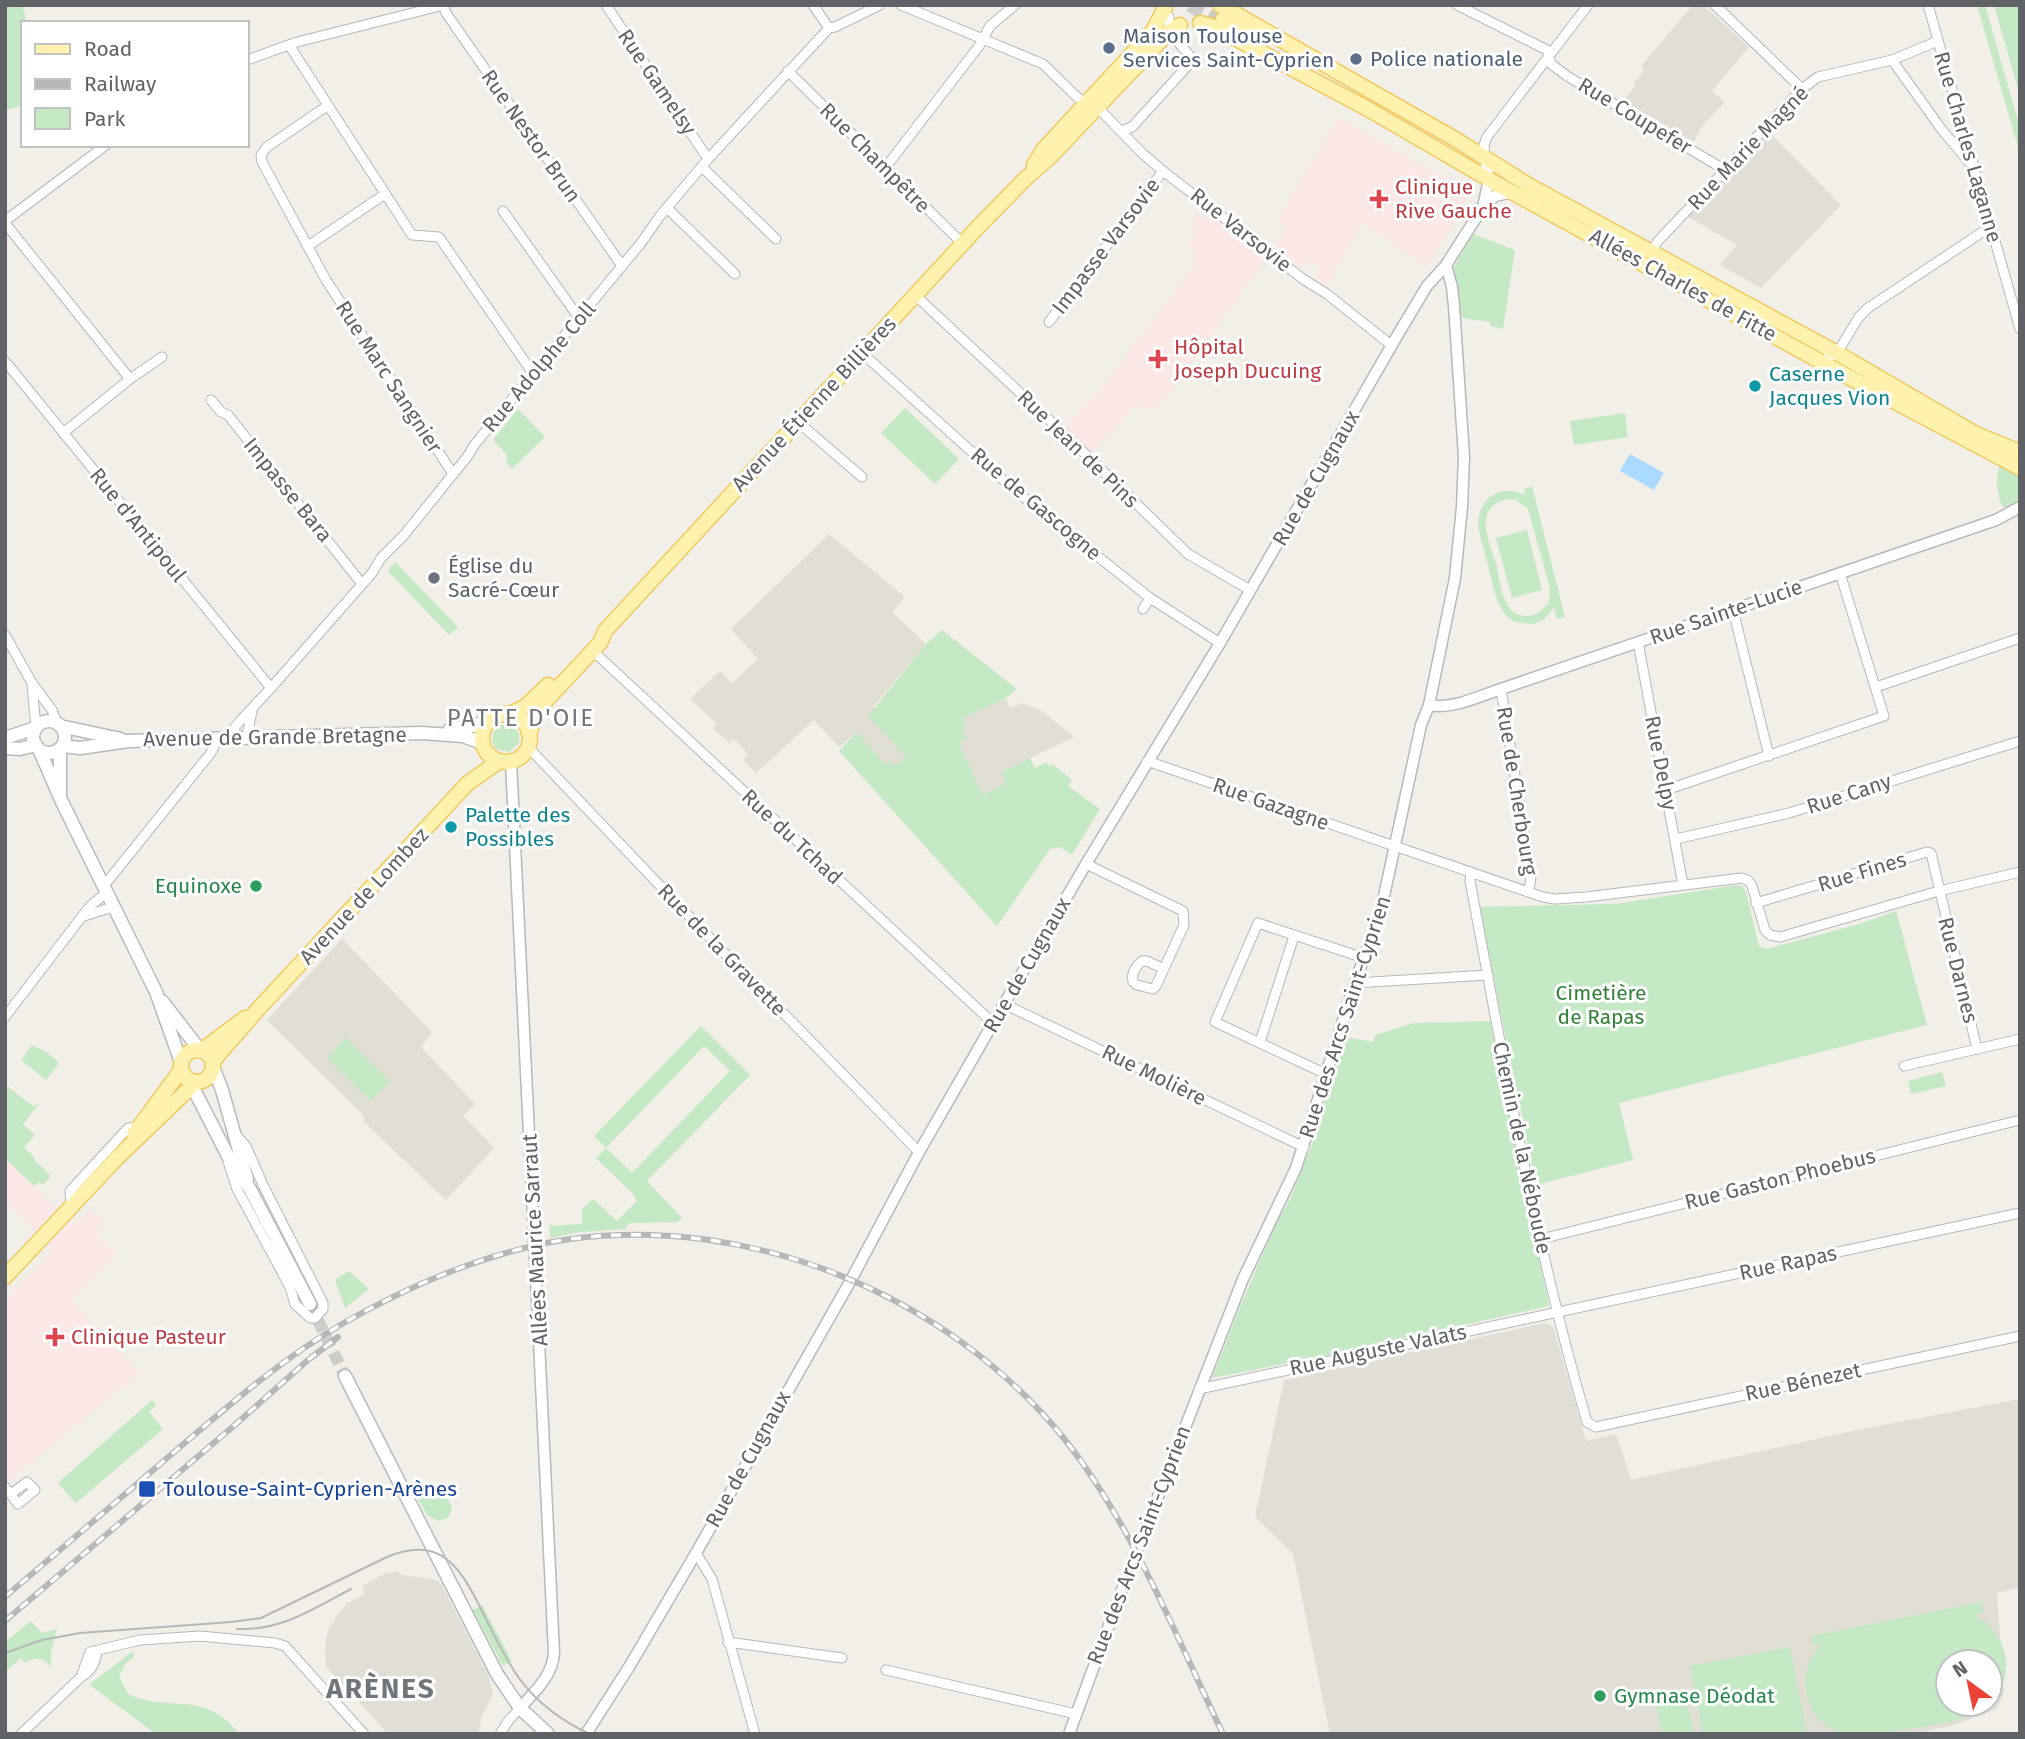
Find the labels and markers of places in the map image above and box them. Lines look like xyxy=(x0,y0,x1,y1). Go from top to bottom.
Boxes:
place label: Maison Toulouse Services Saint-Cyprien xyxy=(1123,23,1334,73)
marker: Maison Toulouse Services Saint-Cyprien xyxy=(1101,40,1117,56)
place label: Police nationale xyxy=(1370,46,1523,72)
marker: Police nationale xyxy=(1348,51,1364,67)
place label: Clinique Rive Gauche xyxy=(1395,174,1512,224)
marker: Clinique Rive Gauche xyxy=(1369,189,1389,209)
place label: Hôpital Joseph Ducuing xyxy=(1174,334,1321,384)
marker: Hôpital Joseph Ducuing xyxy=(1148,349,1168,369)
place label: Caserne Jacques Vion xyxy=(1769,361,1890,411)
marker: Caserne Jacques Vion xyxy=(1747,378,1763,394)
place label: Église du Sacré-Cœur xyxy=(448,553,559,603)
marker: Église du Sacré-Cœur xyxy=(426,570,442,586)
place label: Palette des Possibles xyxy=(465,802,571,852)
marker: Palette des Possibles xyxy=(443,819,459,835)
place label: Equinoxe xyxy=(155,873,242,899)
marker: Equinoxe xyxy=(248,878,264,894)
place label: Clinique Pasteur xyxy=(71,1324,226,1350)
marker: Clinique Pasteur xyxy=(45,1327,65,1347)
place label: Toulouse-Saint-Cyprien-Arènes xyxy=(163,1476,457,1502)
marker: Toulouse-Saint-Cyprien-Arènes xyxy=(137,1479,157,1499)
place label: Gymnase Déodat xyxy=(1614,1683,1775,1709)
marker: Gymnase Déodat xyxy=(1592,1688,1608,1704)

